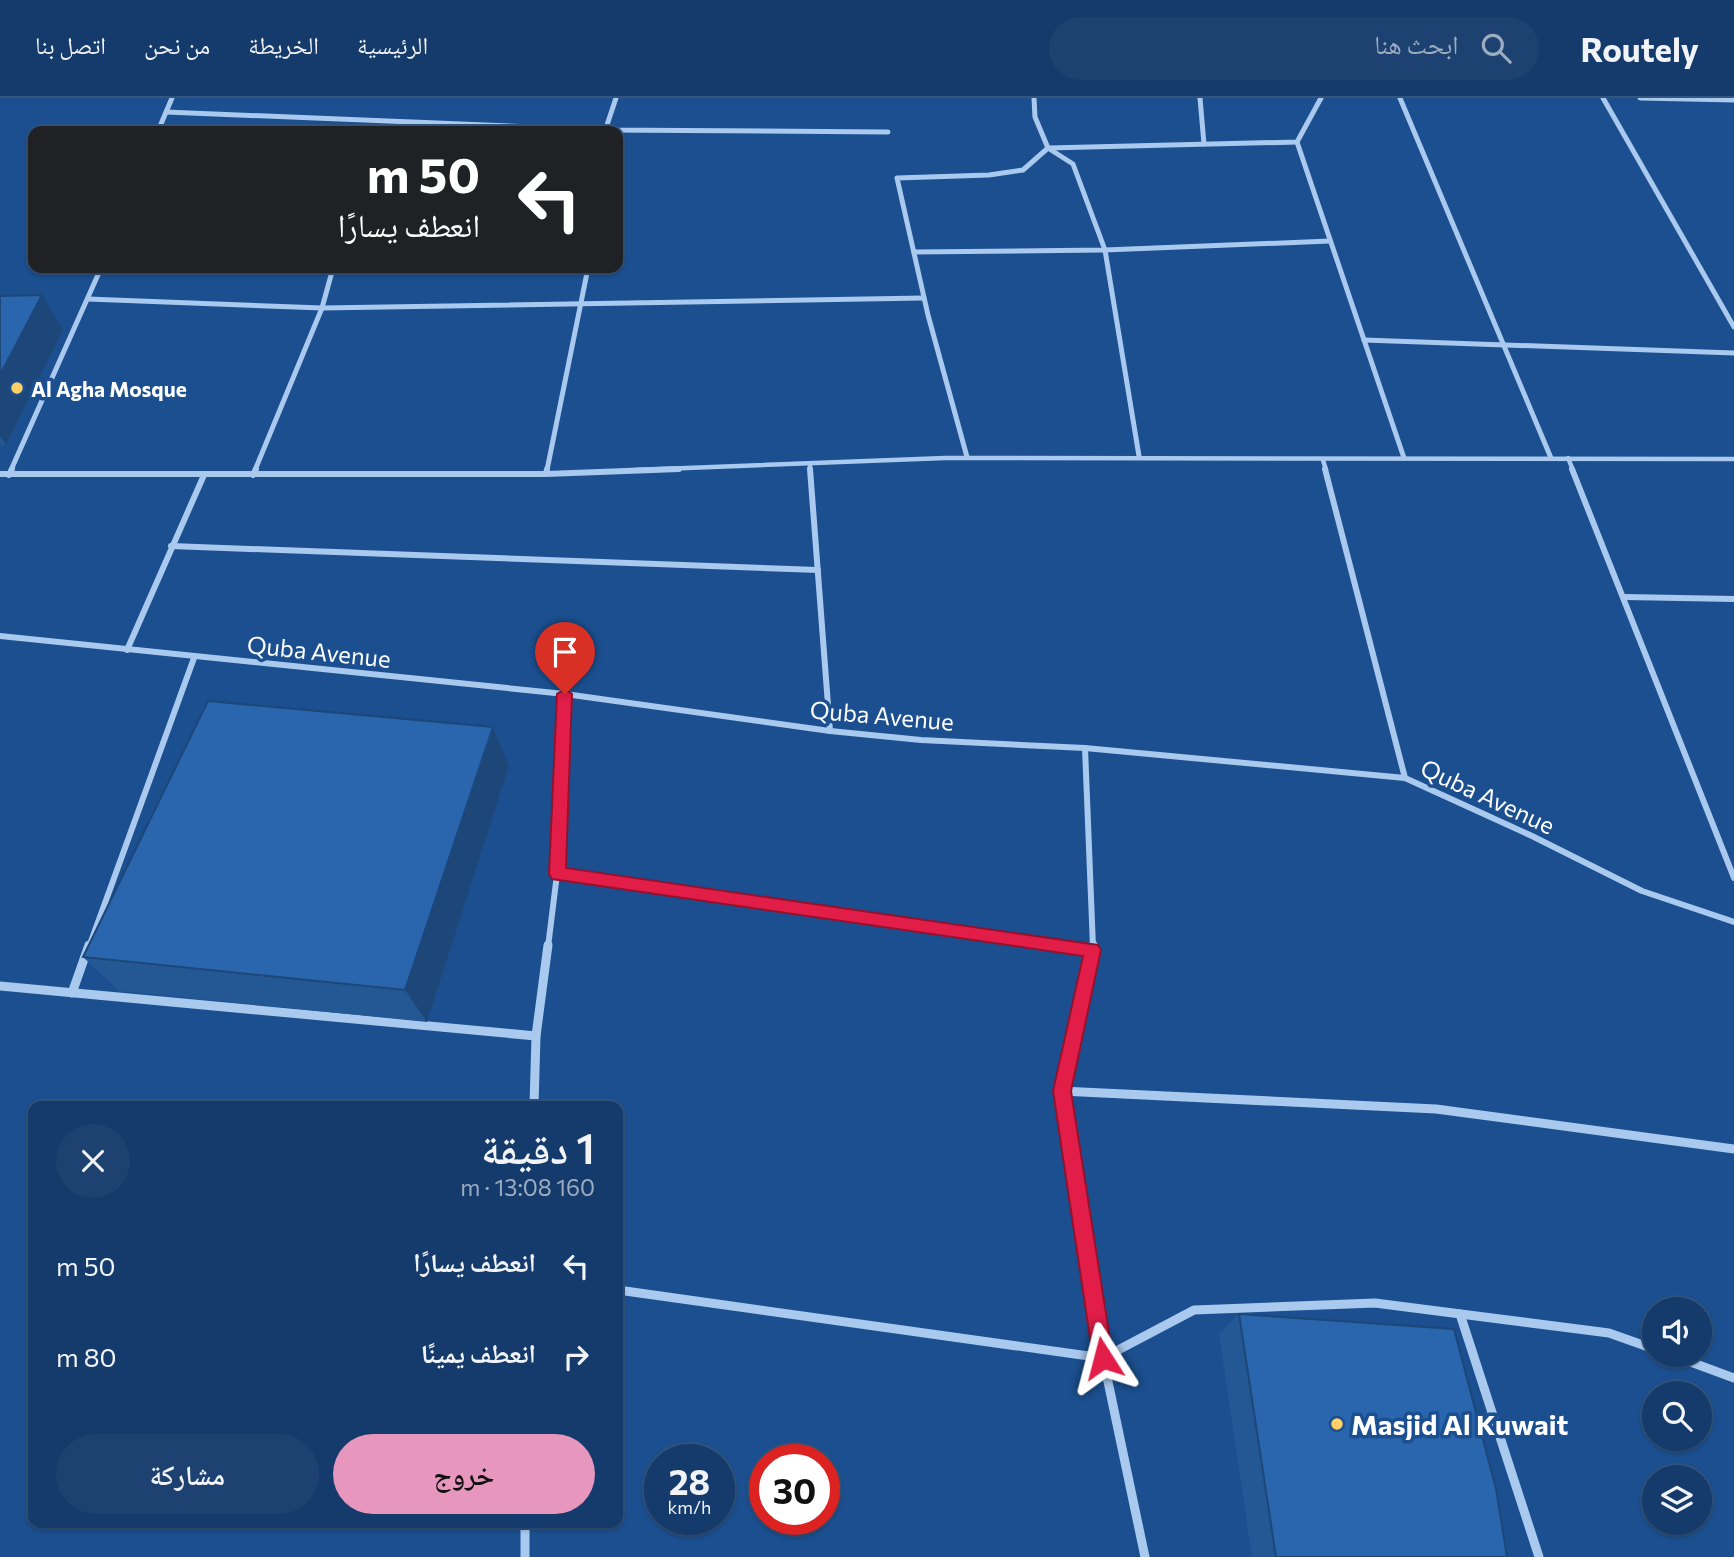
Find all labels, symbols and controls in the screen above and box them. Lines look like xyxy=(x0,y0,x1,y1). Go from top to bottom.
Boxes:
search box xyxy=(1049,17,1539,80)
text: ابحث هنا xyxy=(1374,28,1459,59)
text: Routely xyxy=(1581,28,1699,69)
icon: search xyxy=(1477,29,1515,67)
text: اتصل بنا xyxy=(35,30,106,59)
text: من نحن xyxy=(144,30,210,59)
text: الخريطة xyxy=(248,30,319,59)
text: الرئيسية xyxy=(357,30,428,59)
text: 50 m xyxy=(367,143,480,203)
icon: left xyxy=(504,154,595,245)
text: انعطف يسارًا xyxy=(338,204,480,244)
place label: Al Agha Mosque xyxy=(31,376,187,401)
marker: Al Agha Mosque xyxy=(9,380,25,396)
pin xyxy=(535,622,595,694)
street label: Quba Avenue xyxy=(246,629,392,673)
icon: arrive xyxy=(546,633,584,671)
street label: Quba Avenue xyxy=(809,694,955,736)
street label: Quba Avenue xyxy=(1416,752,1560,840)
text: 1 دقيقة xyxy=(481,1121,595,1173)
button: close xyxy=(56,1124,130,1198)
text: 160 m · 13:08 xyxy=(460,1173,595,1201)
text: انعطف يسارًا xyxy=(413,1246,536,1277)
icon: left xyxy=(557,1247,595,1285)
text: 50 m xyxy=(56,1250,116,1281)
map controls xyxy=(1642,1297,1712,1535)
button: sound xyxy=(1642,1297,1712,1367)
position arrow xyxy=(1066,1321,1140,1395)
text: انعطف يمينًا xyxy=(421,1337,536,1368)
icon: right xyxy=(557,1338,595,1376)
text: 80 m xyxy=(56,1341,116,1372)
button: search xyxy=(1642,1381,1712,1451)
place label: Masjid Al Kuwait xyxy=(1351,1407,1568,1441)
marker: Masjid Al Kuwait xyxy=(1329,1416,1345,1432)
button: مشاركة xyxy=(56,1434,319,1514)
button: خروج xyxy=(333,1434,595,1514)
speed limit sign: 30 xyxy=(749,1444,840,1535)
text: 28 xyxy=(669,1459,710,1502)
button: layers xyxy=(1642,1465,1712,1535)
text: km/h xyxy=(668,1496,711,1518)

